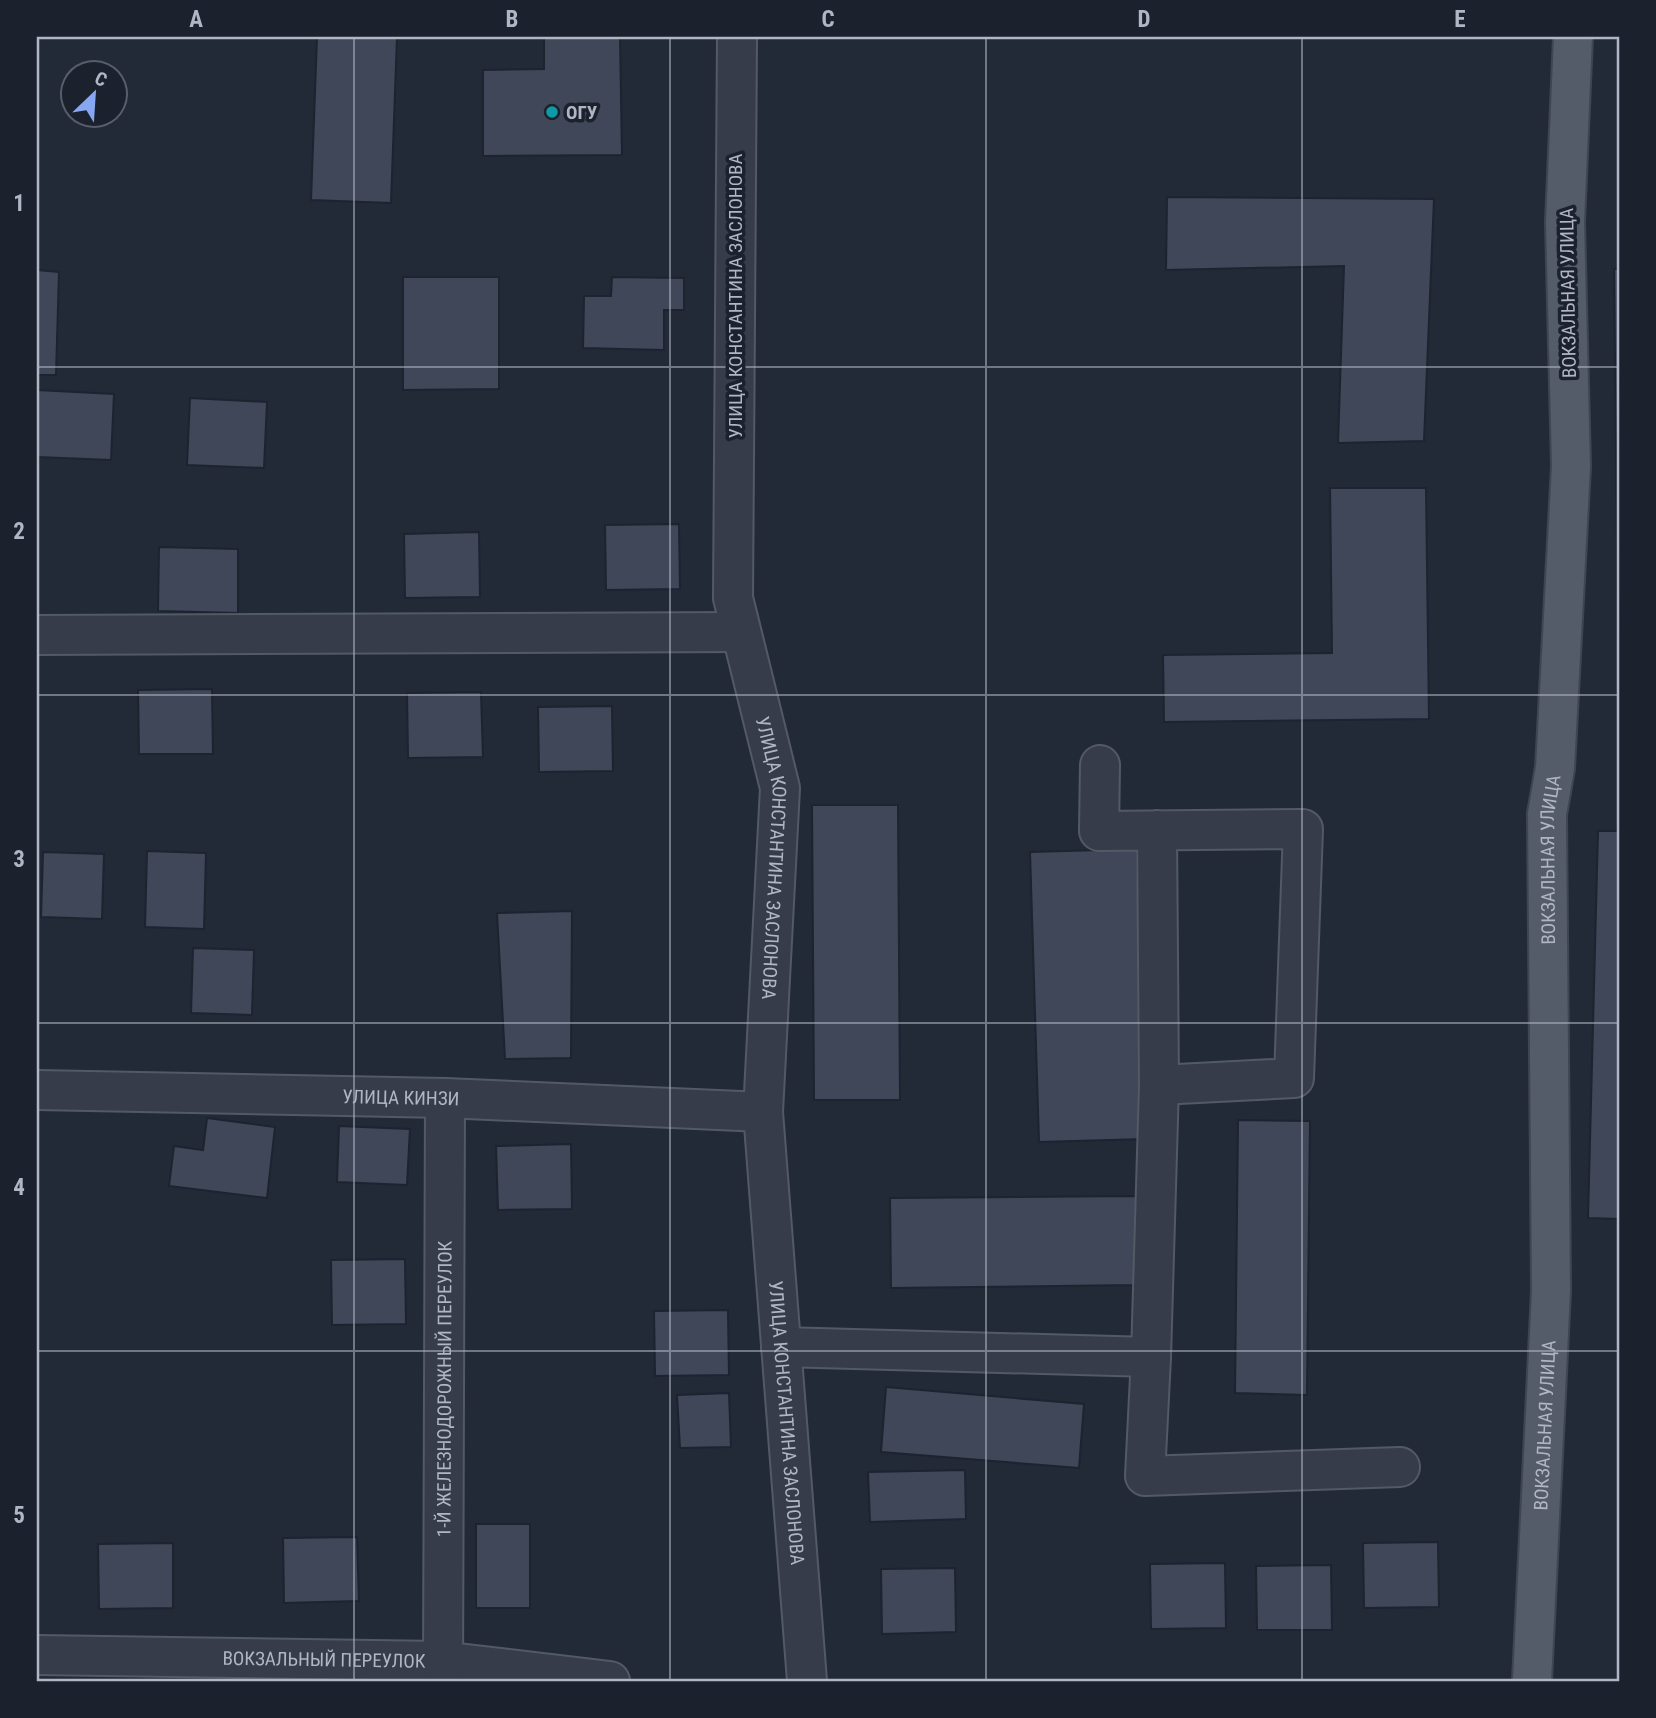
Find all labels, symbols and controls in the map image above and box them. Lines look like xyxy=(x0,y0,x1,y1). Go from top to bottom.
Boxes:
text: A xyxy=(189,6,203,33)
text: B xyxy=(506,6,518,33)
text: C xyxy=(821,6,835,33)
text: D xyxy=(1138,6,1151,33)
text: E xyxy=(1454,6,1466,33)
north arrow xyxy=(60,60,130,130)
text: С xyxy=(91,66,111,92)
place label: ОГУ xyxy=(566,101,598,124)
marker: ОГУ xyxy=(544,104,560,120)
street label: УЛИЦА КОНСТАНТИНА ЗАСЛОНОВА xyxy=(724,154,747,438)
text: 1 xyxy=(13,190,25,217)
street label: ВОКЗАЛЬНАЯ УЛИЦА xyxy=(1555,208,1581,378)
text: 2 xyxy=(13,518,25,545)
street label: УЛИЦА КОНСТАНТИНА ЗАСЛОНОВА xyxy=(751,714,792,1000)
street label: ВОКЗАЛЬНАЯ УЛИЦА xyxy=(1535,773,1565,945)
text: 3 xyxy=(13,846,25,873)
street label: УЛИЦА КИНЗИ xyxy=(342,1084,460,1110)
text: 4 xyxy=(13,1174,25,1201)
street label: 1-Й ЖЕЛЕЗНОДОРОЖНЫЙ ПЕРЕУЛОК xyxy=(432,1240,456,1537)
street label: УЛИЦА КОНСТАНТИНА ЗАСЛОНОВА xyxy=(765,1280,809,1566)
street label: ВОКЗАЛЬНАЯ УЛИЦА xyxy=(1529,1340,1560,1511)
text: 5 xyxy=(13,1502,25,1529)
street label: ВОКЗАЛЬНЫЙ ПЕРЕУЛОК xyxy=(222,1646,426,1672)

